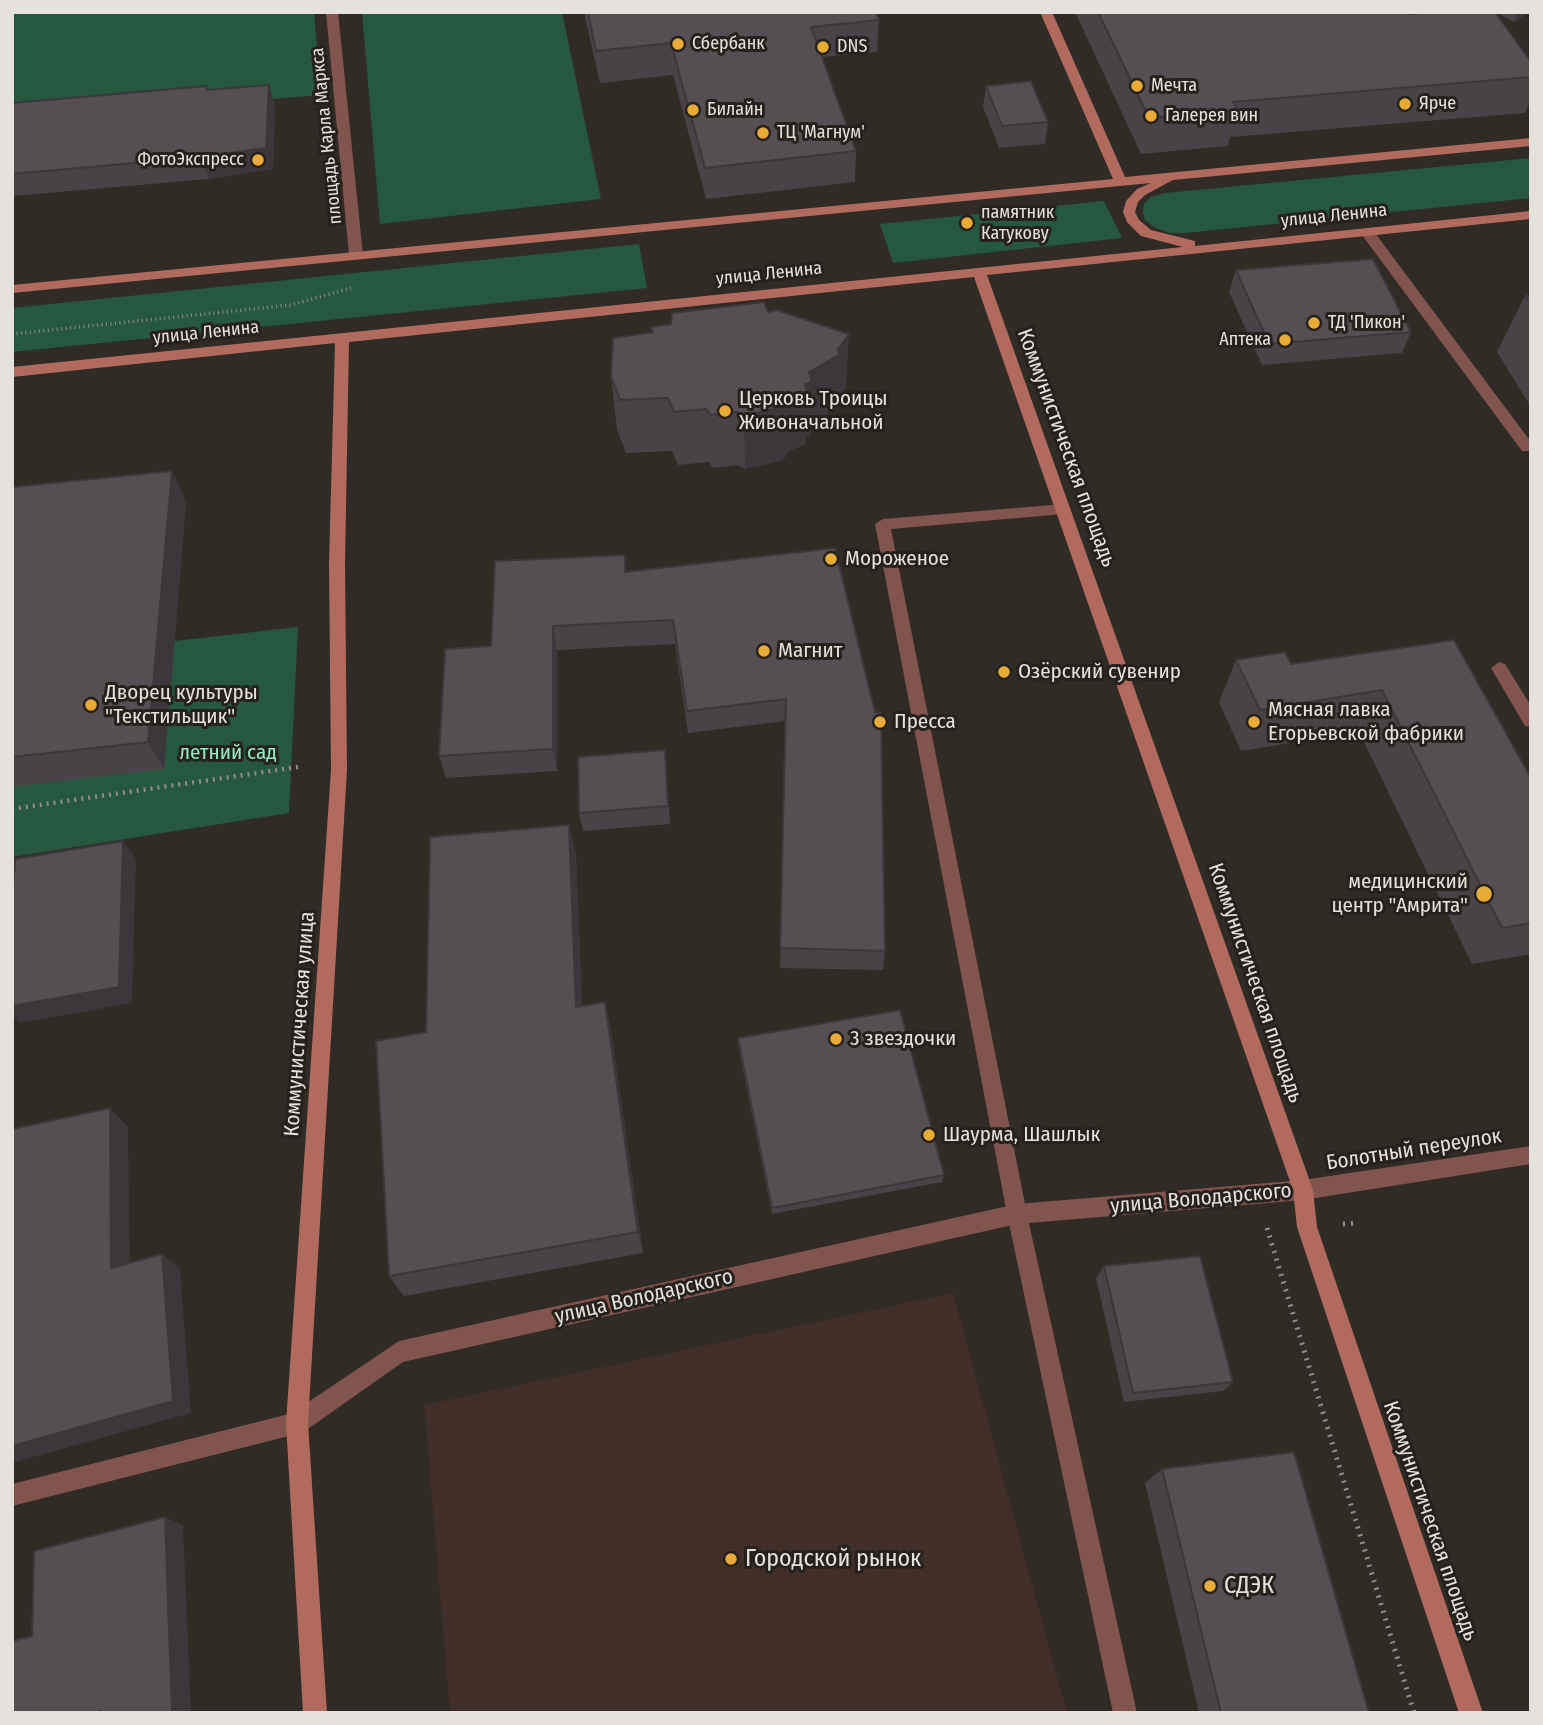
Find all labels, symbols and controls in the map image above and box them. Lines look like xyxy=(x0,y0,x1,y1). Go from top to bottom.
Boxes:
place label: Сбербанк xyxy=(692,33,765,55)
marker: Сбербанк xyxy=(670,36,686,52)
place label: DNS xyxy=(837,36,867,58)
marker: DNS xyxy=(815,39,831,55)
street label: площадь Карла Маркса xyxy=(307,47,347,225)
place label: Мечта xyxy=(1151,75,1197,97)
marker: Мечта xyxy=(1129,78,1145,94)
place label: Ярче xyxy=(1419,93,1456,115)
marker: Ярче xyxy=(1397,96,1413,112)
place label: Билайн xyxy=(707,99,763,121)
marker: Билайн xyxy=(685,102,701,118)
place label: Галерея вин xyxy=(1165,105,1258,127)
marker: Галерея вин xyxy=(1143,108,1159,124)
place label: ТЦ 'Магнум' xyxy=(777,122,865,144)
marker: ТЦ 'Магнум' xyxy=(755,125,771,141)
place label: ФотоЭкспресс xyxy=(138,149,244,171)
marker: ФотоЭкспресс xyxy=(250,152,266,168)
street label: улица Ленина xyxy=(1280,200,1388,232)
place label: памятник Катукову xyxy=(981,202,1054,244)
marker: памятник Катукову xyxy=(959,215,975,231)
street label: улица Ленина xyxy=(715,258,823,290)
place label: ТД 'Пикон' xyxy=(1328,312,1405,334)
marker: ТД 'Пикон' xyxy=(1306,315,1322,331)
street label: улица Ленина xyxy=(152,317,260,349)
street label: Коммунистическая площадь xyxy=(1011,325,1121,571)
place label: Аптека xyxy=(1219,329,1271,351)
marker: Аптека xyxy=(1277,332,1293,348)
place label: Церковь Троицы Живоначальной xyxy=(739,386,887,436)
marker: Церковь Троицы Живоначальной xyxy=(717,403,733,419)
place label: Мороженое xyxy=(845,546,949,572)
marker: Мороженое xyxy=(823,551,839,567)
place label: Магнит xyxy=(778,638,842,664)
marker: Магнит xyxy=(756,643,772,659)
place label: Озёрский сувенир xyxy=(1018,659,1181,685)
marker: Озёрский сувенир xyxy=(996,664,1012,680)
place label: Дворец культуры "Текстильщик" xyxy=(105,680,258,730)
marker: Дворец культуры "Текстильщик" xyxy=(83,697,99,713)
place label: Мясная лавка Егорьевской фабрики xyxy=(1268,697,1464,747)
place label: Пресса xyxy=(894,709,956,735)
marker: Пресса xyxy=(872,714,888,730)
marker: Мясная лавка Егорьевской фабрики xyxy=(1246,714,1262,730)
park label: летний сад xyxy=(179,740,277,766)
street label: Коммунистическая площадь xyxy=(1202,860,1308,1106)
place label: медицинский центр "Амрита" xyxy=(1332,869,1468,919)
marker: медицинский центр "Амрита" xyxy=(1474,884,1494,904)
street label: Коммунистическая улица xyxy=(280,911,320,1137)
place label: 3 звездочки xyxy=(850,1026,956,1052)
marker: 3 звездочки xyxy=(828,1031,844,1047)
place label: Шаурма, Шашлык xyxy=(943,1122,1100,1148)
street label: Болотный переулок xyxy=(1325,1124,1503,1176)
marker: Шаурма, Шашлык xyxy=(921,1127,937,1143)
street label: улица Володарского xyxy=(1109,1179,1293,1219)
street label: улица Володарского xyxy=(553,1264,735,1330)
street label: Коммунистическая площадь xyxy=(1377,1398,1483,1644)
place label: Городской рынок xyxy=(745,1545,921,1573)
marker: Городской рынок xyxy=(723,1551,739,1567)
place label: СДЭК xyxy=(1224,1572,1274,1600)
marker: СДЭК xyxy=(1202,1578,1218,1594)

